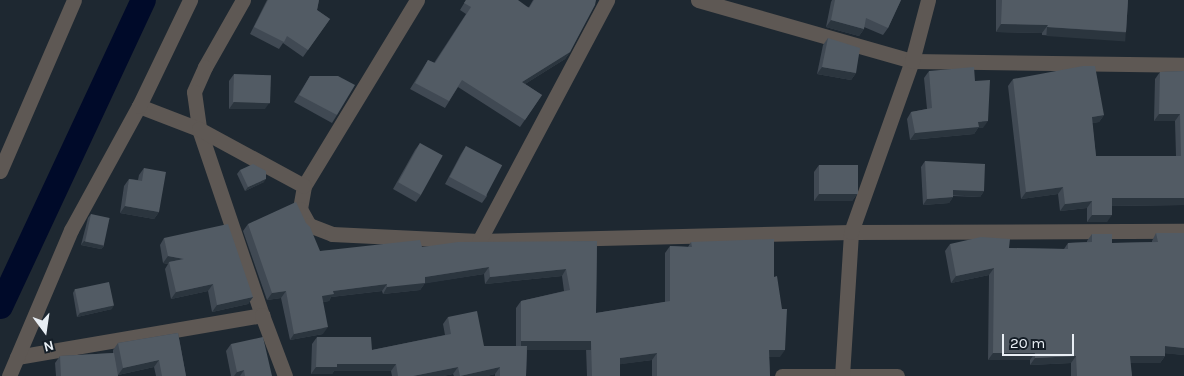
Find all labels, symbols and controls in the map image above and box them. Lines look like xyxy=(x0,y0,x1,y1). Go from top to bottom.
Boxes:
north arrow xyxy=(20,306,70,356)
scale bar xyxy=(1004,324,1076,356)
text: 20 m xyxy=(1010,334,1045,352)
text: N xyxy=(42,337,56,356)

